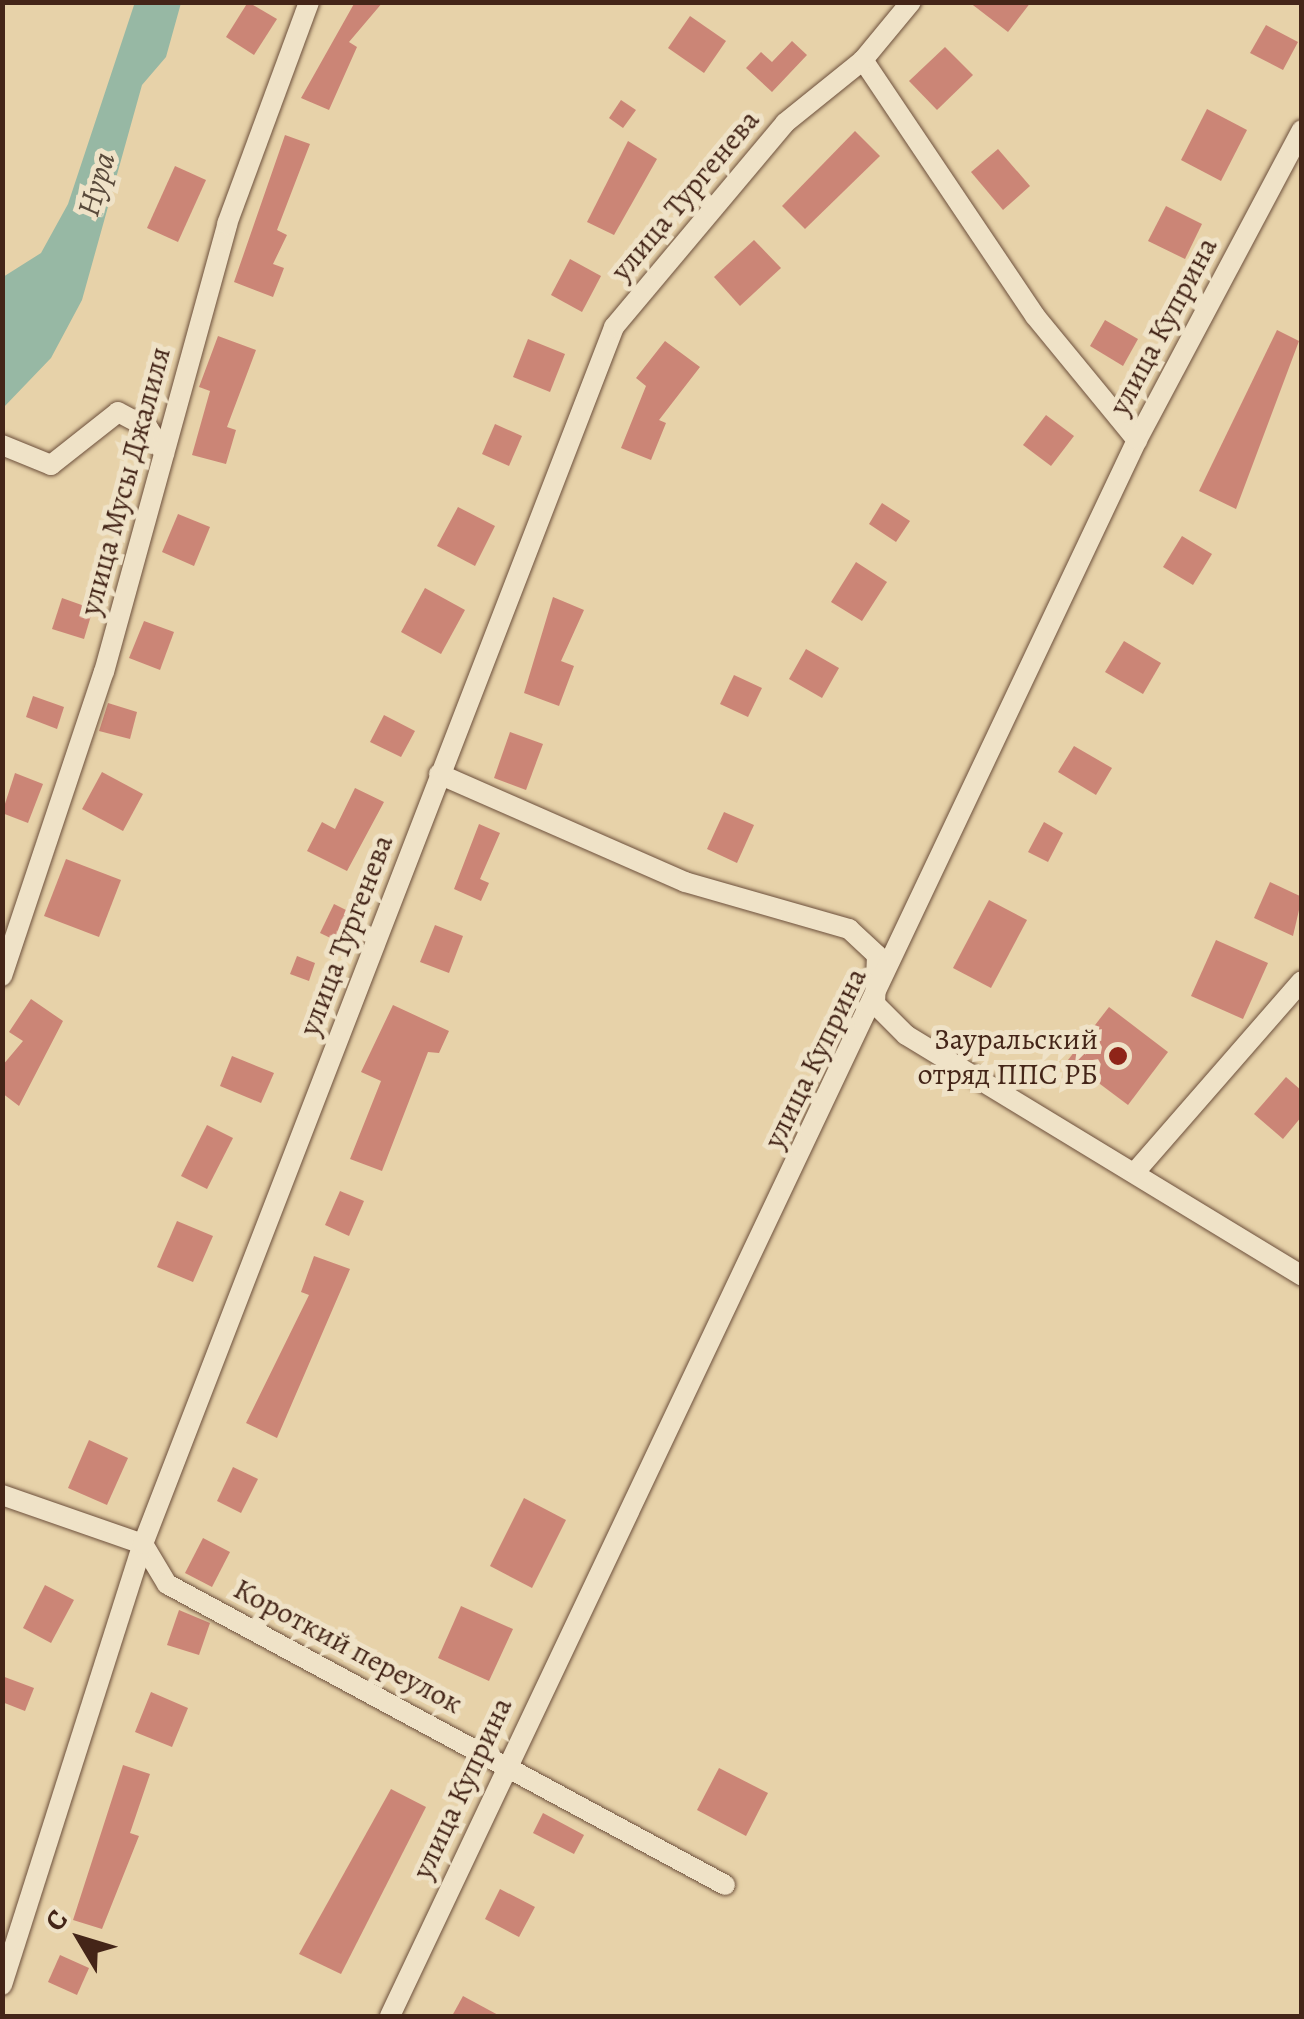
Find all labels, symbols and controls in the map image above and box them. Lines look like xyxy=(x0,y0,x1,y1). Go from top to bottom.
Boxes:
street label: улица Тургенева xyxy=(603,102,767,288)
water label: Нура xyxy=(69,147,123,221)
street label: улица Куприна xyxy=(1101,231,1225,421)
street label: улица Мусы Джалиля xyxy=(72,343,178,619)
street label: улица Тургенева xyxy=(291,830,401,1040)
street label: улица Куприна xyxy=(756,962,874,1154)
place label: Зауральский отряд ППС РБ xyxy=(917,1021,1098,1092)
marker: Зауральский отряд ППС РБ xyxy=(1107,1045,1129,1067)
street label: Короткий переулок xyxy=(228,1571,468,1721)
street label: улица Куприна xyxy=(404,1692,520,1884)
north arrow xyxy=(30,1889,130,1989)
text: С xyxy=(36,1902,77,1939)

